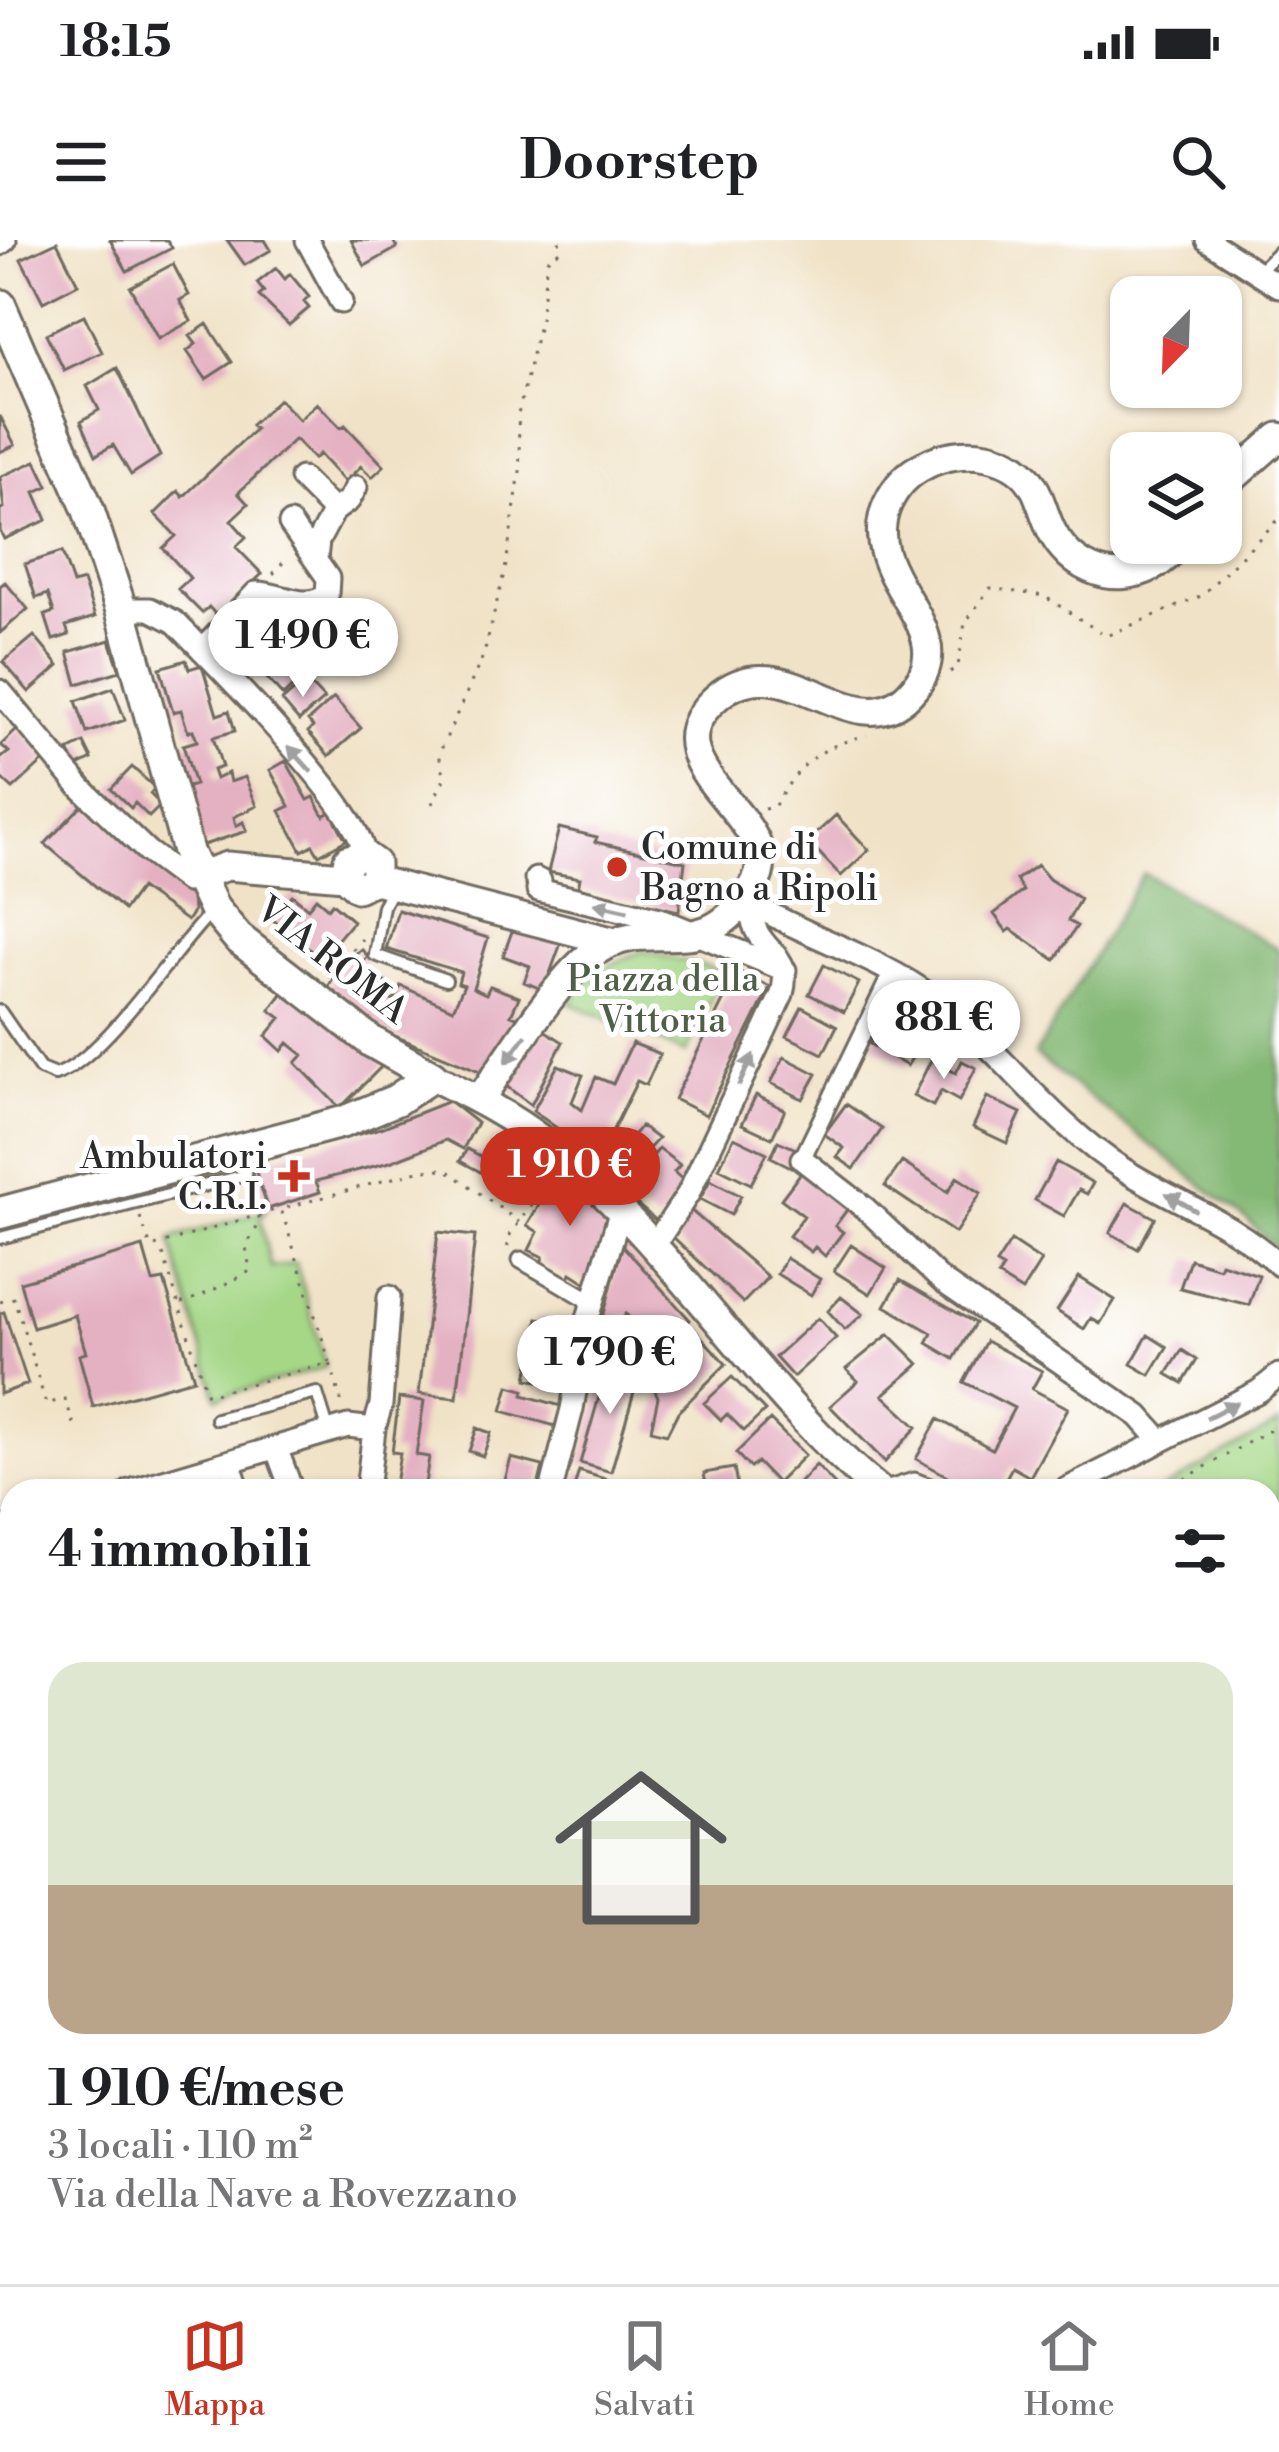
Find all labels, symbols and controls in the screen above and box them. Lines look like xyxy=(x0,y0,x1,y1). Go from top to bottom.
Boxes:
text: 18:15 xyxy=(60,14,171,71)
text: Doorstep xyxy=(519,128,760,196)
icon: menu xyxy=(48,129,114,195)
icon: search xyxy=(1165,129,1231,195)
north arrow xyxy=(1110,276,1242,408)
map controls xyxy=(1110,276,1242,564)
button: layers xyxy=(1110,432,1242,564)
pin: 1 490 € xyxy=(192,598,414,700)
text: 1 490 € xyxy=(235,612,371,661)
one-way arrow xyxy=(287,745,314,774)
place label: Comune di Bagno a Ripoli xyxy=(640,826,878,912)
marker: Comune di Bagno a Ripoli xyxy=(604,854,630,880)
street label: VIA ROMA xyxy=(246,887,418,1035)
one-way arrow xyxy=(592,897,629,916)
park label: Piazza della Vittoria xyxy=(566,958,760,1044)
pin: 881 € xyxy=(860,980,1028,1082)
text: 881 € xyxy=(894,994,994,1043)
one-way arrow xyxy=(505,1033,528,1065)
one-way arrow xyxy=(737,1052,757,1087)
pin: 1 910 € xyxy=(459,1127,681,1229)
place label: Ambulatori C.R.I. xyxy=(79,1135,267,1221)
text: 1 910 € xyxy=(507,1141,633,1190)
marker: Ambulatori C.R.I. xyxy=(278,1160,310,1192)
one-way arrow xyxy=(1164,1193,1197,1214)
pin: 1 790 € xyxy=(499,1315,721,1417)
text: 1 790 € xyxy=(544,1329,676,1378)
one-way arrow xyxy=(1204,1401,1239,1421)
icon: filters xyxy=(1167,1518,1233,1584)
text: 4 immobili xyxy=(48,1519,311,1583)
icon: home xyxy=(533,1740,749,1956)
text: 1 910 €/mese xyxy=(48,2058,345,2122)
text: 3 locali · 110 m² xyxy=(48,2122,313,2171)
text: Via della Nave a Rovezzano xyxy=(48,2171,518,2220)
tab: Mappa xyxy=(164,2313,265,2426)
tab: Salvati xyxy=(594,2313,695,2426)
tab: Home xyxy=(1024,2313,1115,2426)

